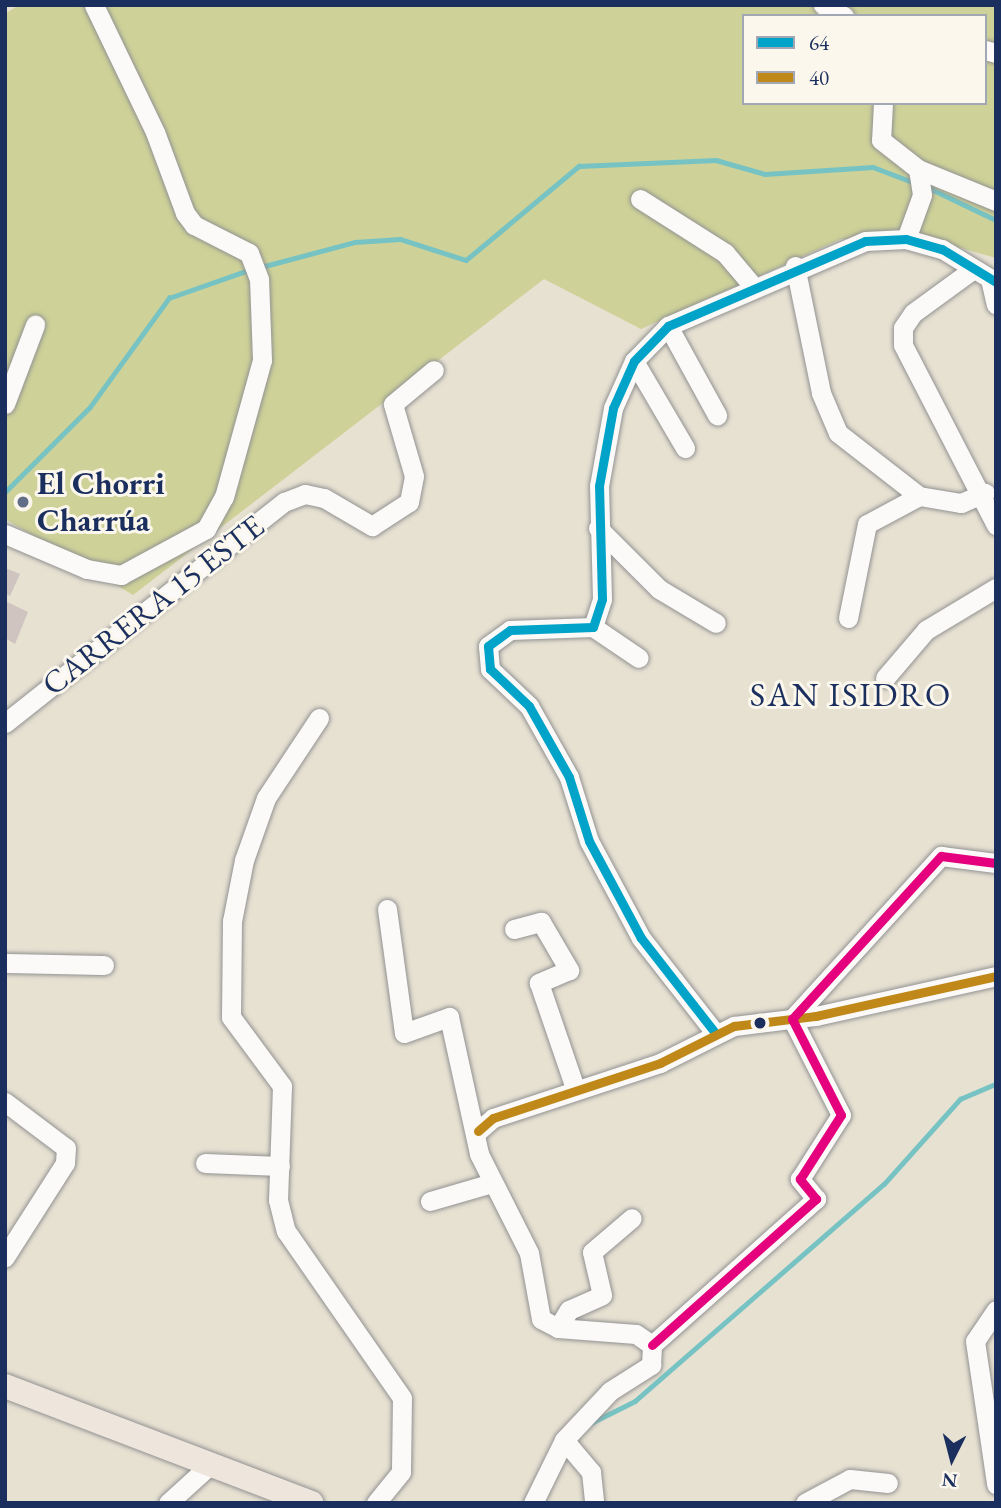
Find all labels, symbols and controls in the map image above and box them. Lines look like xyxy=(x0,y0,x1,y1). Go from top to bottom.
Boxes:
legend xyxy=(742,14,987,105)
text: 64 xyxy=(809,29,829,56)
text: 40 xyxy=(809,64,829,91)
place label: El Chorri Charrúa xyxy=(37,465,165,540)
marker: El Chorri Charrúa xyxy=(15,494,31,510)
street label: CARRERA 15 ESTE xyxy=(35,507,271,703)
district label: SAN ISIDRO xyxy=(751,675,951,715)
unlabelled marker xyxy=(753,1016,767,1030)
north arrow xyxy=(917,1424,987,1494)
text: N xyxy=(941,1467,959,1494)

